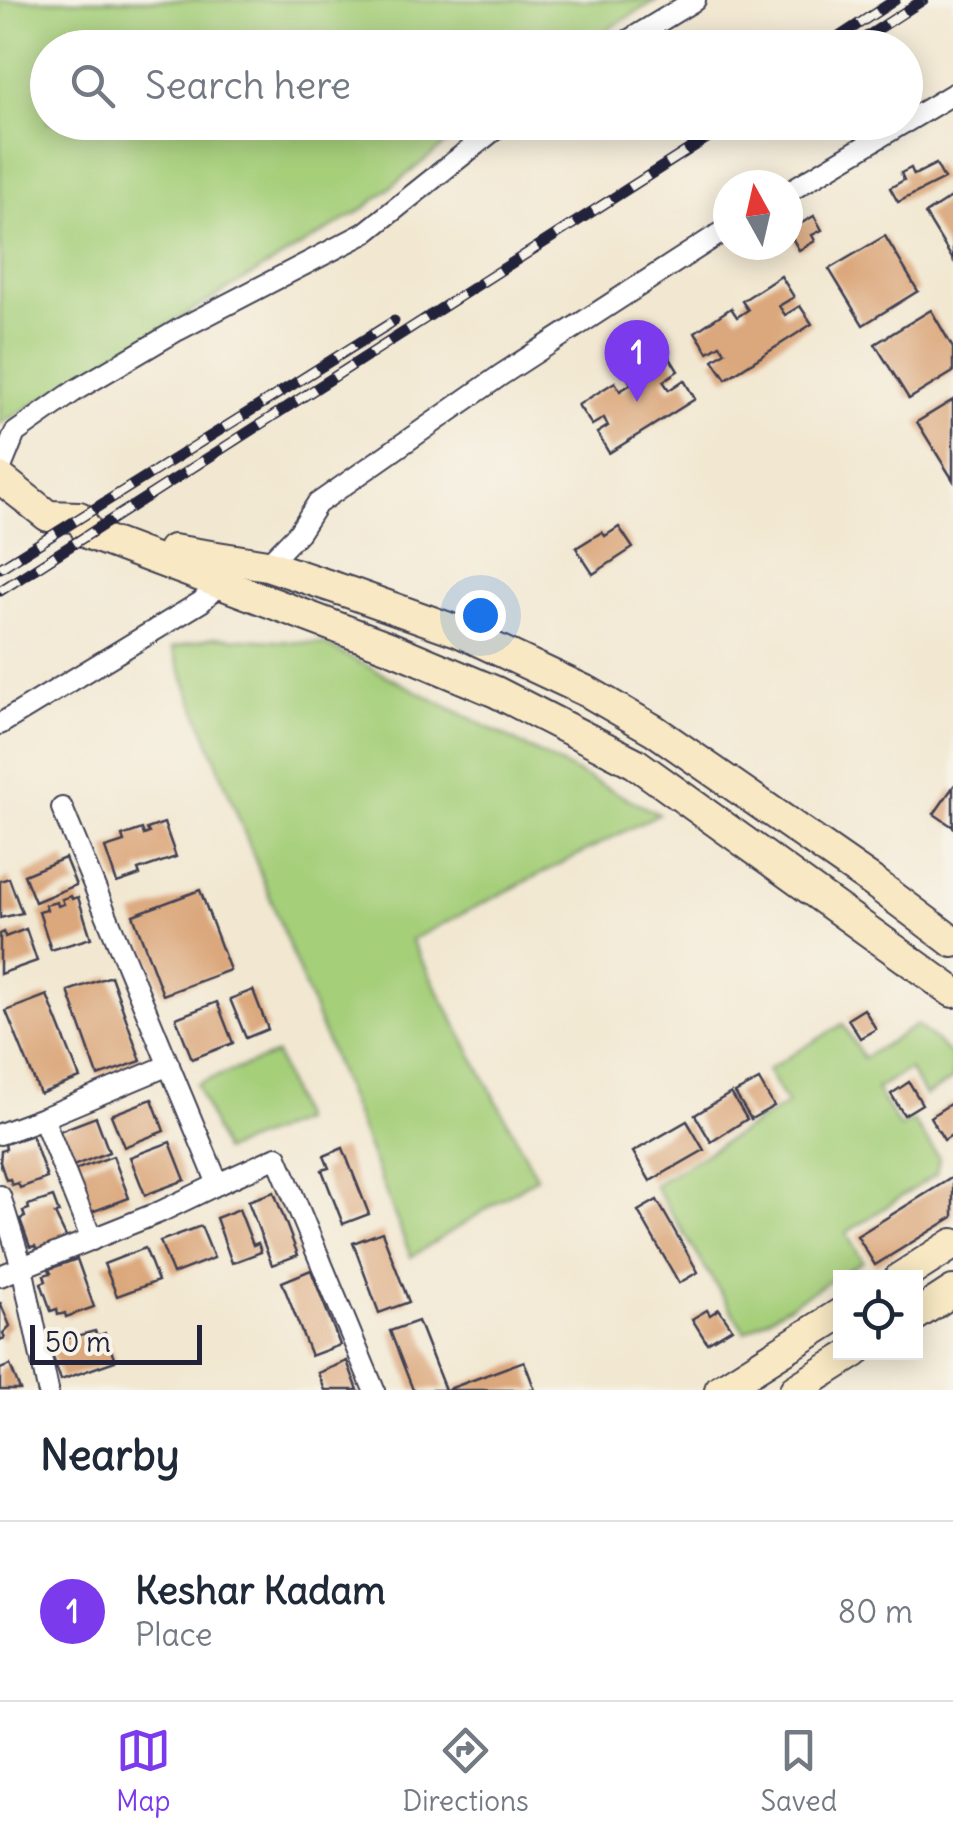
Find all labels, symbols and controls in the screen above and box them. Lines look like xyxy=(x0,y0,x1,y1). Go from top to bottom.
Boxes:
search box xyxy=(30,30,923,140)
icon: search xyxy=(65,58,120,113)
text: Search here xyxy=(145,62,351,109)
north arrow xyxy=(713,170,803,260)
pin: 1 xyxy=(604,320,670,402)
your location xyxy=(455,590,506,641)
map controls xyxy=(833,1270,923,1360)
button: locate xyxy=(833,1270,923,1360)
scale bar xyxy=(30,1320,202,1364)
text: 50 m xyxy=(45,1324,111,1360)
text: Nearby xyxy=(40,1429,179,1481)
text: Keshar Kadam xyxy=(135,1567,386,1614)
text: 1 xyxy=(66,1591,79,1632)
text: 80 m xyxy=(838,1591,913,1632)
text: Place xyxy=(135,1614,212,1655)
tab: Map xyxy=(116,1723,171,1819)
tab: Directions xyxy=(402,1723,529,1819)
tab: Saved xyxy=(760,1723,837,1819)

